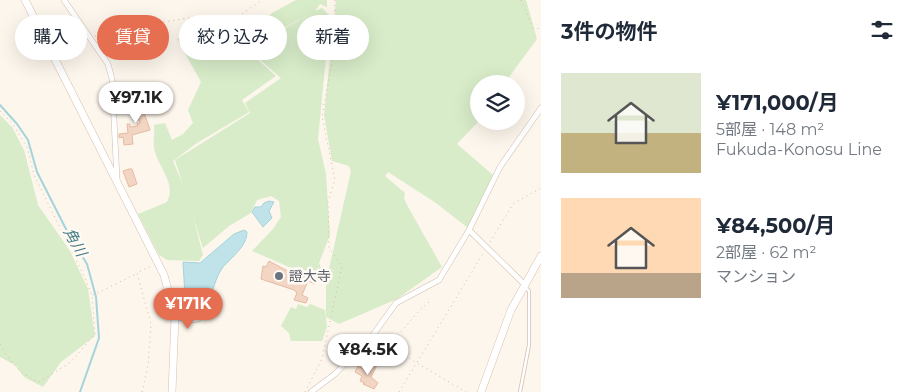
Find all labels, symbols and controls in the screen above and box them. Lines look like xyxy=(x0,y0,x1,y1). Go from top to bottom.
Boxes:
chip: 購入 xyxy=(15,15,87,60)
chip: 賃貸 xyxy=(97,15,169,60)
chip: 絞り込み xyxy=(179,15,287,60)
chip: 新着 xyxy=(297,15,369,60)
icon: filters xyxy=(868,16,896,44)
text: 3件の物件 xyxy=(561,19,657,44)
map controls xyxy=(470,75,525,130)
button: layers xyxy=(470,75,525,130)
pin: ¥97.1K xyxy=(95,82,177,124)
text: ¥97.1K xyxy=(109,88,163,107)
text: ¥171,000/月 xyxy=(716,90,839,115)
icon: home xyxy=(601,93,661,153)
text: 5部屋 · 148 m² xyxy=(716,120,824,139)
text: Fukuda-Konosu Line xyxy=(716,140,882,159)
text: ¥84,500/月 xyxy=(716,213,835,238)
icon: home xyxy=(601,218,661,278)
water label: 角川 xyxy=(60,224,92,261)
text: 2部屋 · 62 m² xyxy=(716,243,816,262)
place label: 證大寺 xyxy=(289,267,331,285)
text: マンション xyxy=(716,267,796,286)
marker: 證大寺 xyxy=(273,270,285,282)
pin: ¥171K xyxy=(153,288,223,330)
text: ¥171K xyxy=(165,294,211,313)
pin: ¥84.5K xyxy=(327,334,409,376)
text: ¥84.5K xyxy=(338,340,398,359)

